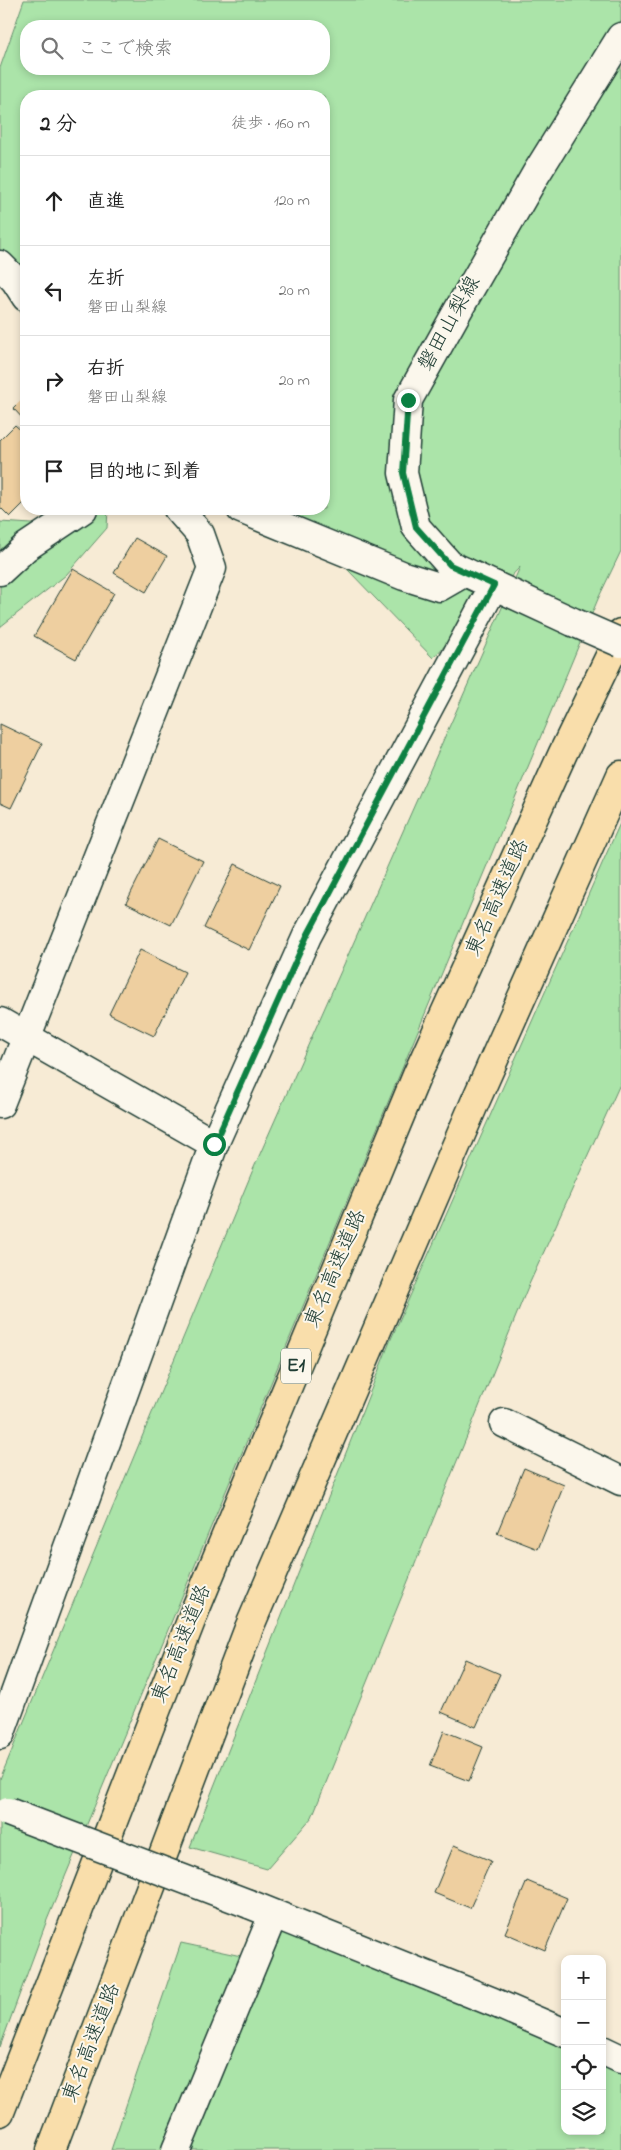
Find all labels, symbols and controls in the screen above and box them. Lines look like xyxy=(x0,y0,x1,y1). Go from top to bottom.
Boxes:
search box xyxy=(20,20,330,75)
icon: search xyxy=(38,34,66,62)
text: ここで検索 xyxy=(78,36,173,63)
text: 2 分 xyxy=(40,110,77,140)
text: 徒歩 · 160 m xyxy=(231,112,310,136)
icon: ahead xyxy=(40,187,68,215)
text: 直進 xyxy=(87,189,125,216)
text: 120 m xyxy=(274,189,310,213)
text: 左折 xyxy=(87,266,125,293)
street label: 磐田山梨線 xyxy=(411,271,489,377)
icon: left xyxy=(40,277,68,305)
text: 20 m xyxy=(279,279,310,303)
text: 磐田山梨線 xyxy=(87,296,167,320)
text: 右折 xyxy=(87,356,125,383)
icon: right xyxy=(40,367,68,395)
text: 20 m xyxy=(279,369,310,393)
text: 磐田山梨線 xyxy=(87,386,167,410)
route end xyxy=(397,389,420,412)
icon: arrive xyxy=(40,457,68,485)
text: 目的地に到着 xyxy=(87,459,201,486)
street label: 東名高速道路 xyxy=(459,834,537,962)
route start xyxy=(203,1133,226,1156)
street label: 東名高速道路 xyxy=(298,1205,374,1333)
road number: E1 xyxy=(281,1348,311,1384)
street label: 東名高速道路 xyxy=(144,1580,220,1708)
map controls xyxy=(561,1955,606,2135)
button: + xyxy=(561,1955,606,2000)
street label: 東名高速道路 xyxy=(55,1979,129,2107)
button: − xyxy=(561,2000,606,2045)
button: locate xyxy=(561,2045,606,2090)
button: layers xyxy=(561,2090,606,2135)

